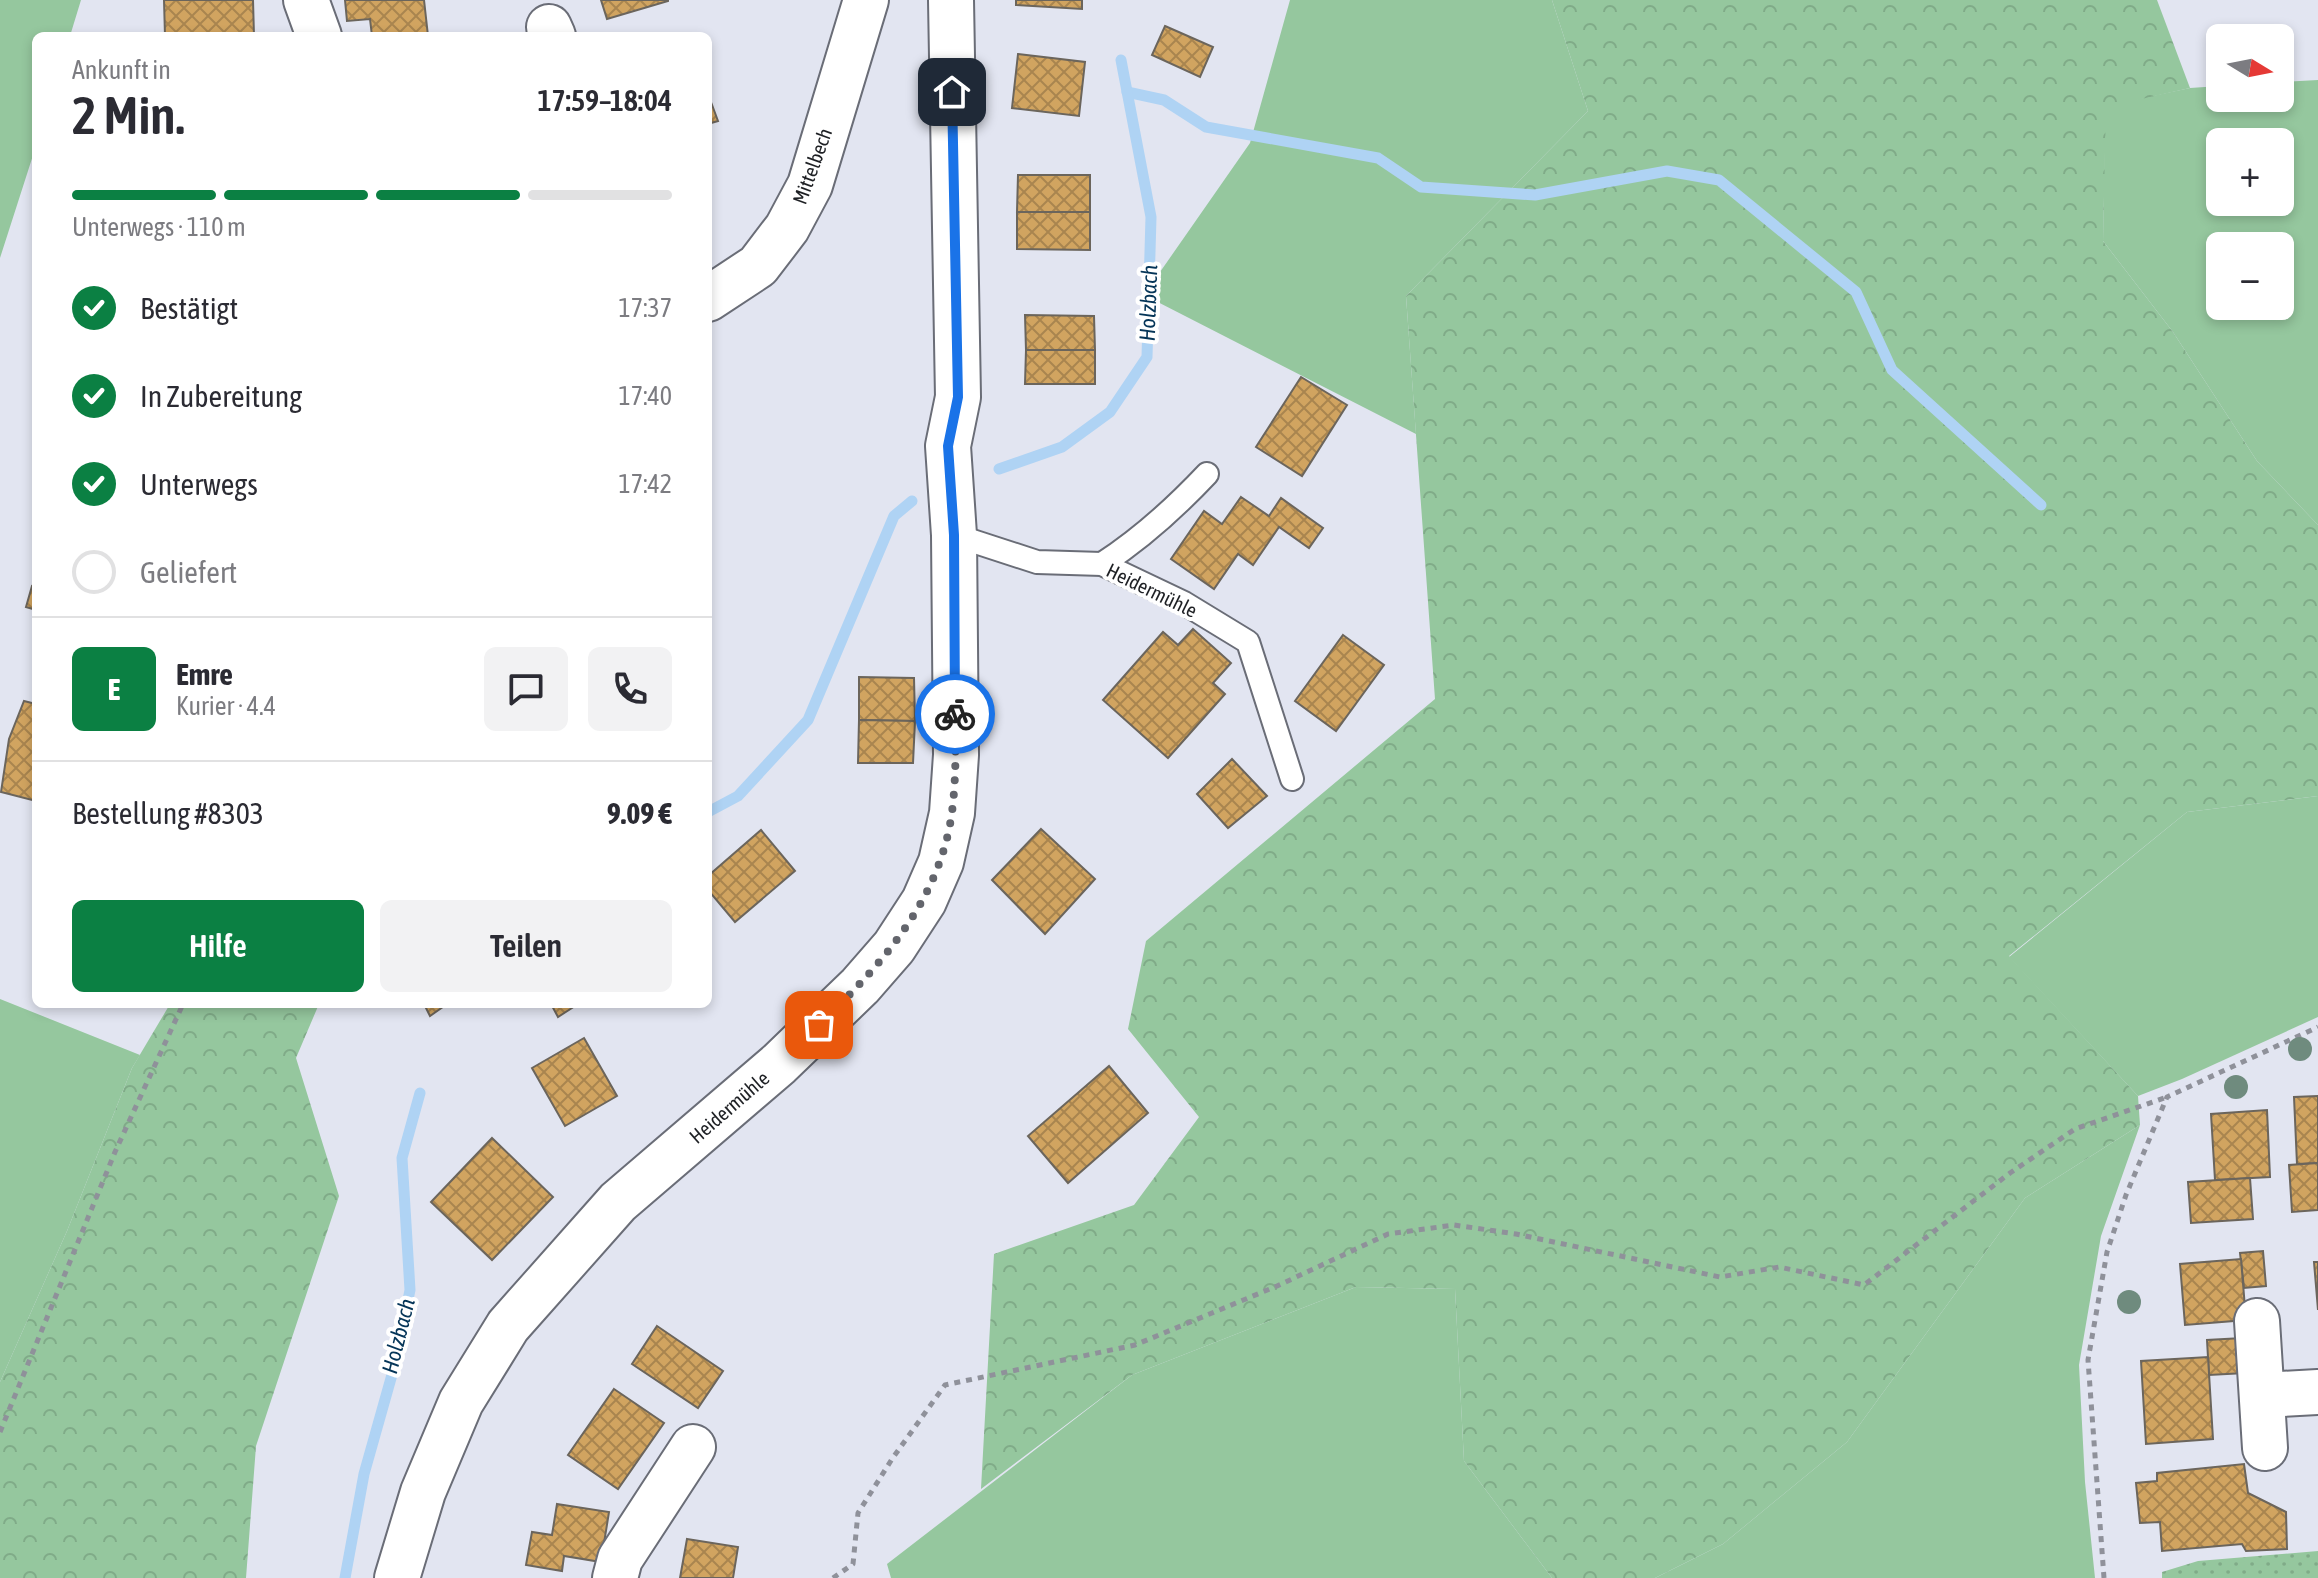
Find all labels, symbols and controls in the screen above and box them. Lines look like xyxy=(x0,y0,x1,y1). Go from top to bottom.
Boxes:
north arrow xyxy=(2206,24,2294,112)
map controls xyxy=(2206,24,2294,320)
text: Ankunft in xyxy=(72,55,171,85)
pin xyxy=(918,58,986,126)
icon: home xyxy=(930,70,974,114)
text: 17:59–18:04 xyxy=(537,83,672,117)
text: 2 Min. xyxy=(72,85,185,145)
street label: Mittelbech xyxy=(788,125,836,207)
button: + xyxy=(2206,128,2294,216)
text: Unterwegs · 110 m xyxy=(72,212,246,242)
button: − xyxy=(2206,232,2294,320)
water label: Holzbach xyxy=(1134,264,1162,342)
icon: check xyxy=(72,286,116,330)
text: Bestätigt xyxy=(140,291,238,325)
text: 17:37 xyxy=(618,293,672,323)
icon: check xyxy=(72,374,116,418)
text: In Zubereitung xyxy=(140,379,302,413)
text: 17:40 xyxy=(618,381,672,411)
icon: check xyxy=(72,462,116,506)
text: Unterwegs xyxy=(140,467,258,501)
text: 17:42 xyxy=(618,469,672,499)
text: Geliefert xyxy=(140,555,237,589)
street label: Heidermühle xyxy=(1103,558,1201,622)
button: chat xyxy=(484,647,568,731)
button: phone xyxy=(588,647,672,731)
text: Emre xyxy=(176,657,233,691)
text: E xyxy=(108,672,120,706)
courier xyxy=(915,674,995,754)
text: Kurier · 4.4 xyxy=(176,691,276,721)
icon: bike xyxy=(933,692,977,736)
text: Bestellung #8303 xyxy=(72,796,264,830)
text: 9.09 € xyxy=(607,796,672,830)
button: Hilfe xyxy=(72,900,364,992)
button: Teilen xyxy=(380,900,672,992)
pin xyxy=(785,991,853,1059)
icon: bag xyxy=(797,1003,841,1047)
street label: Heidermühle xyxy=(685,1066,773,1148)
water label: Holzbach xyxy=(376,1296,420,1376)

